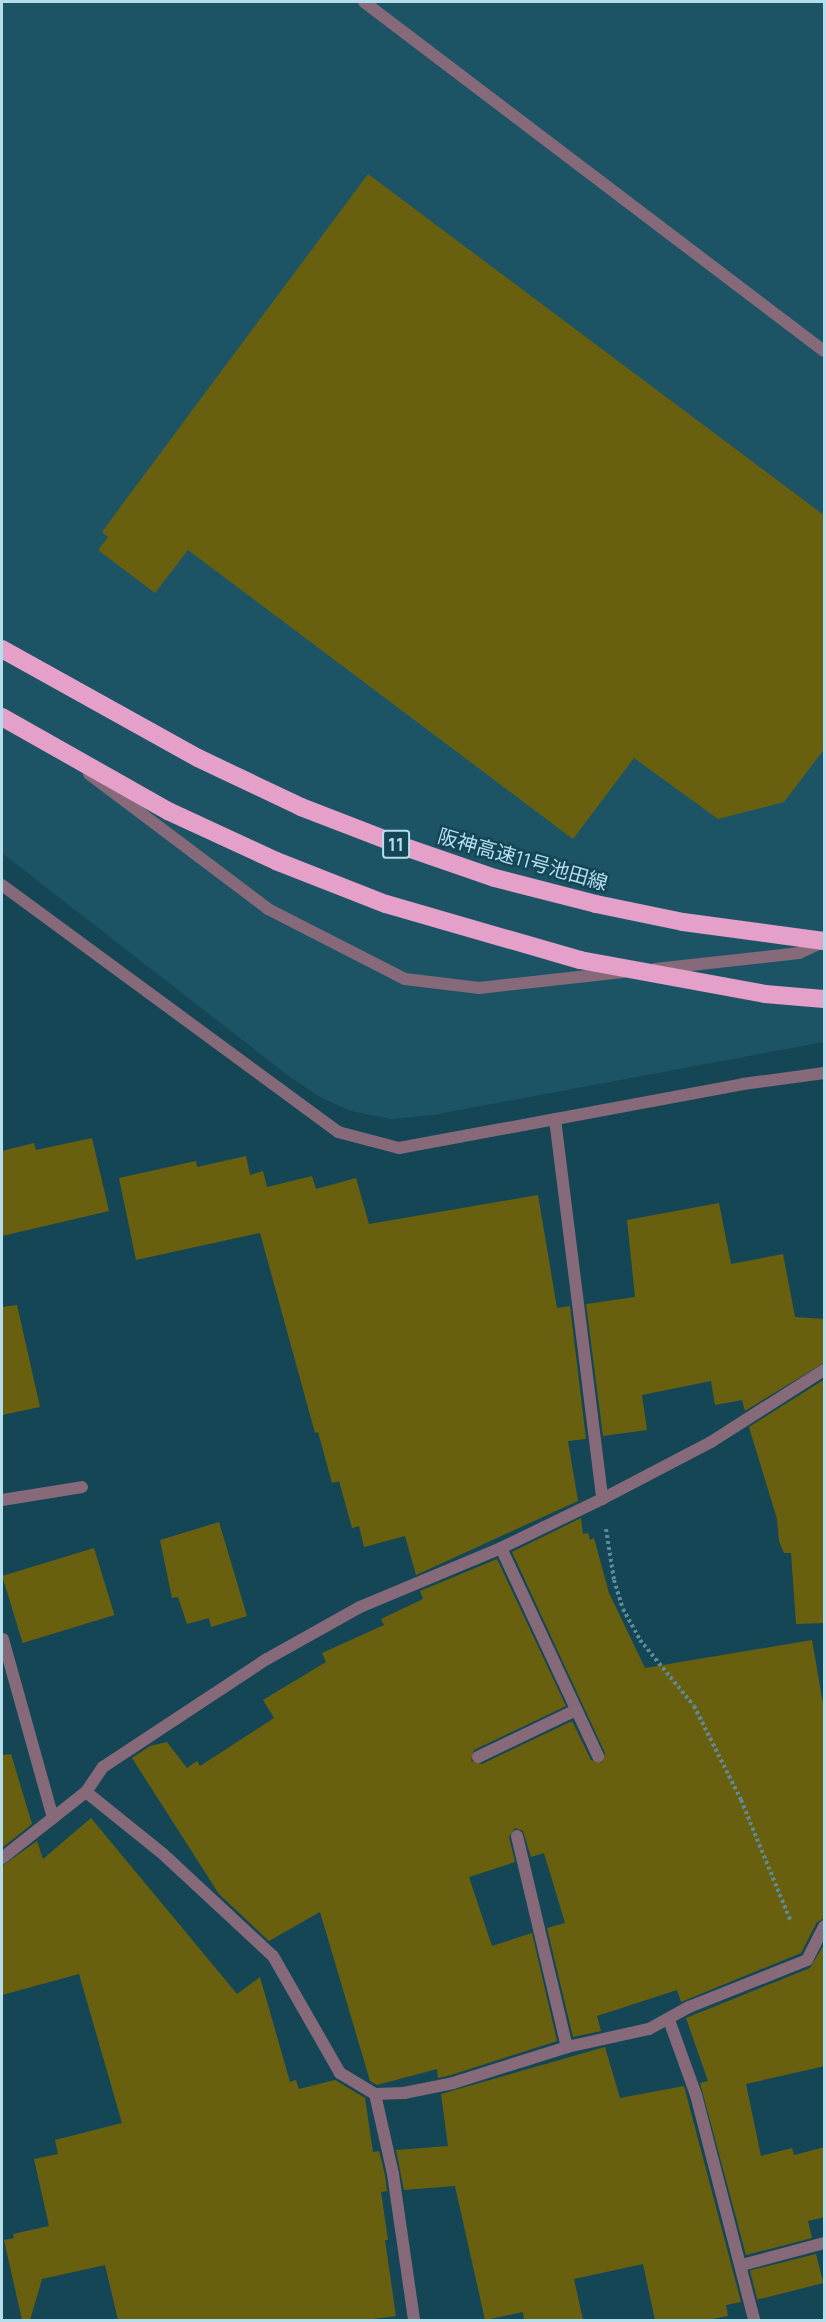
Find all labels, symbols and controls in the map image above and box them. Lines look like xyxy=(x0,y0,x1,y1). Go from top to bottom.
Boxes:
street label: 阪神高速11号池田線 xyxy=(435,823,611,895)
road number: 11 xyxy=(381,829,411,859)

